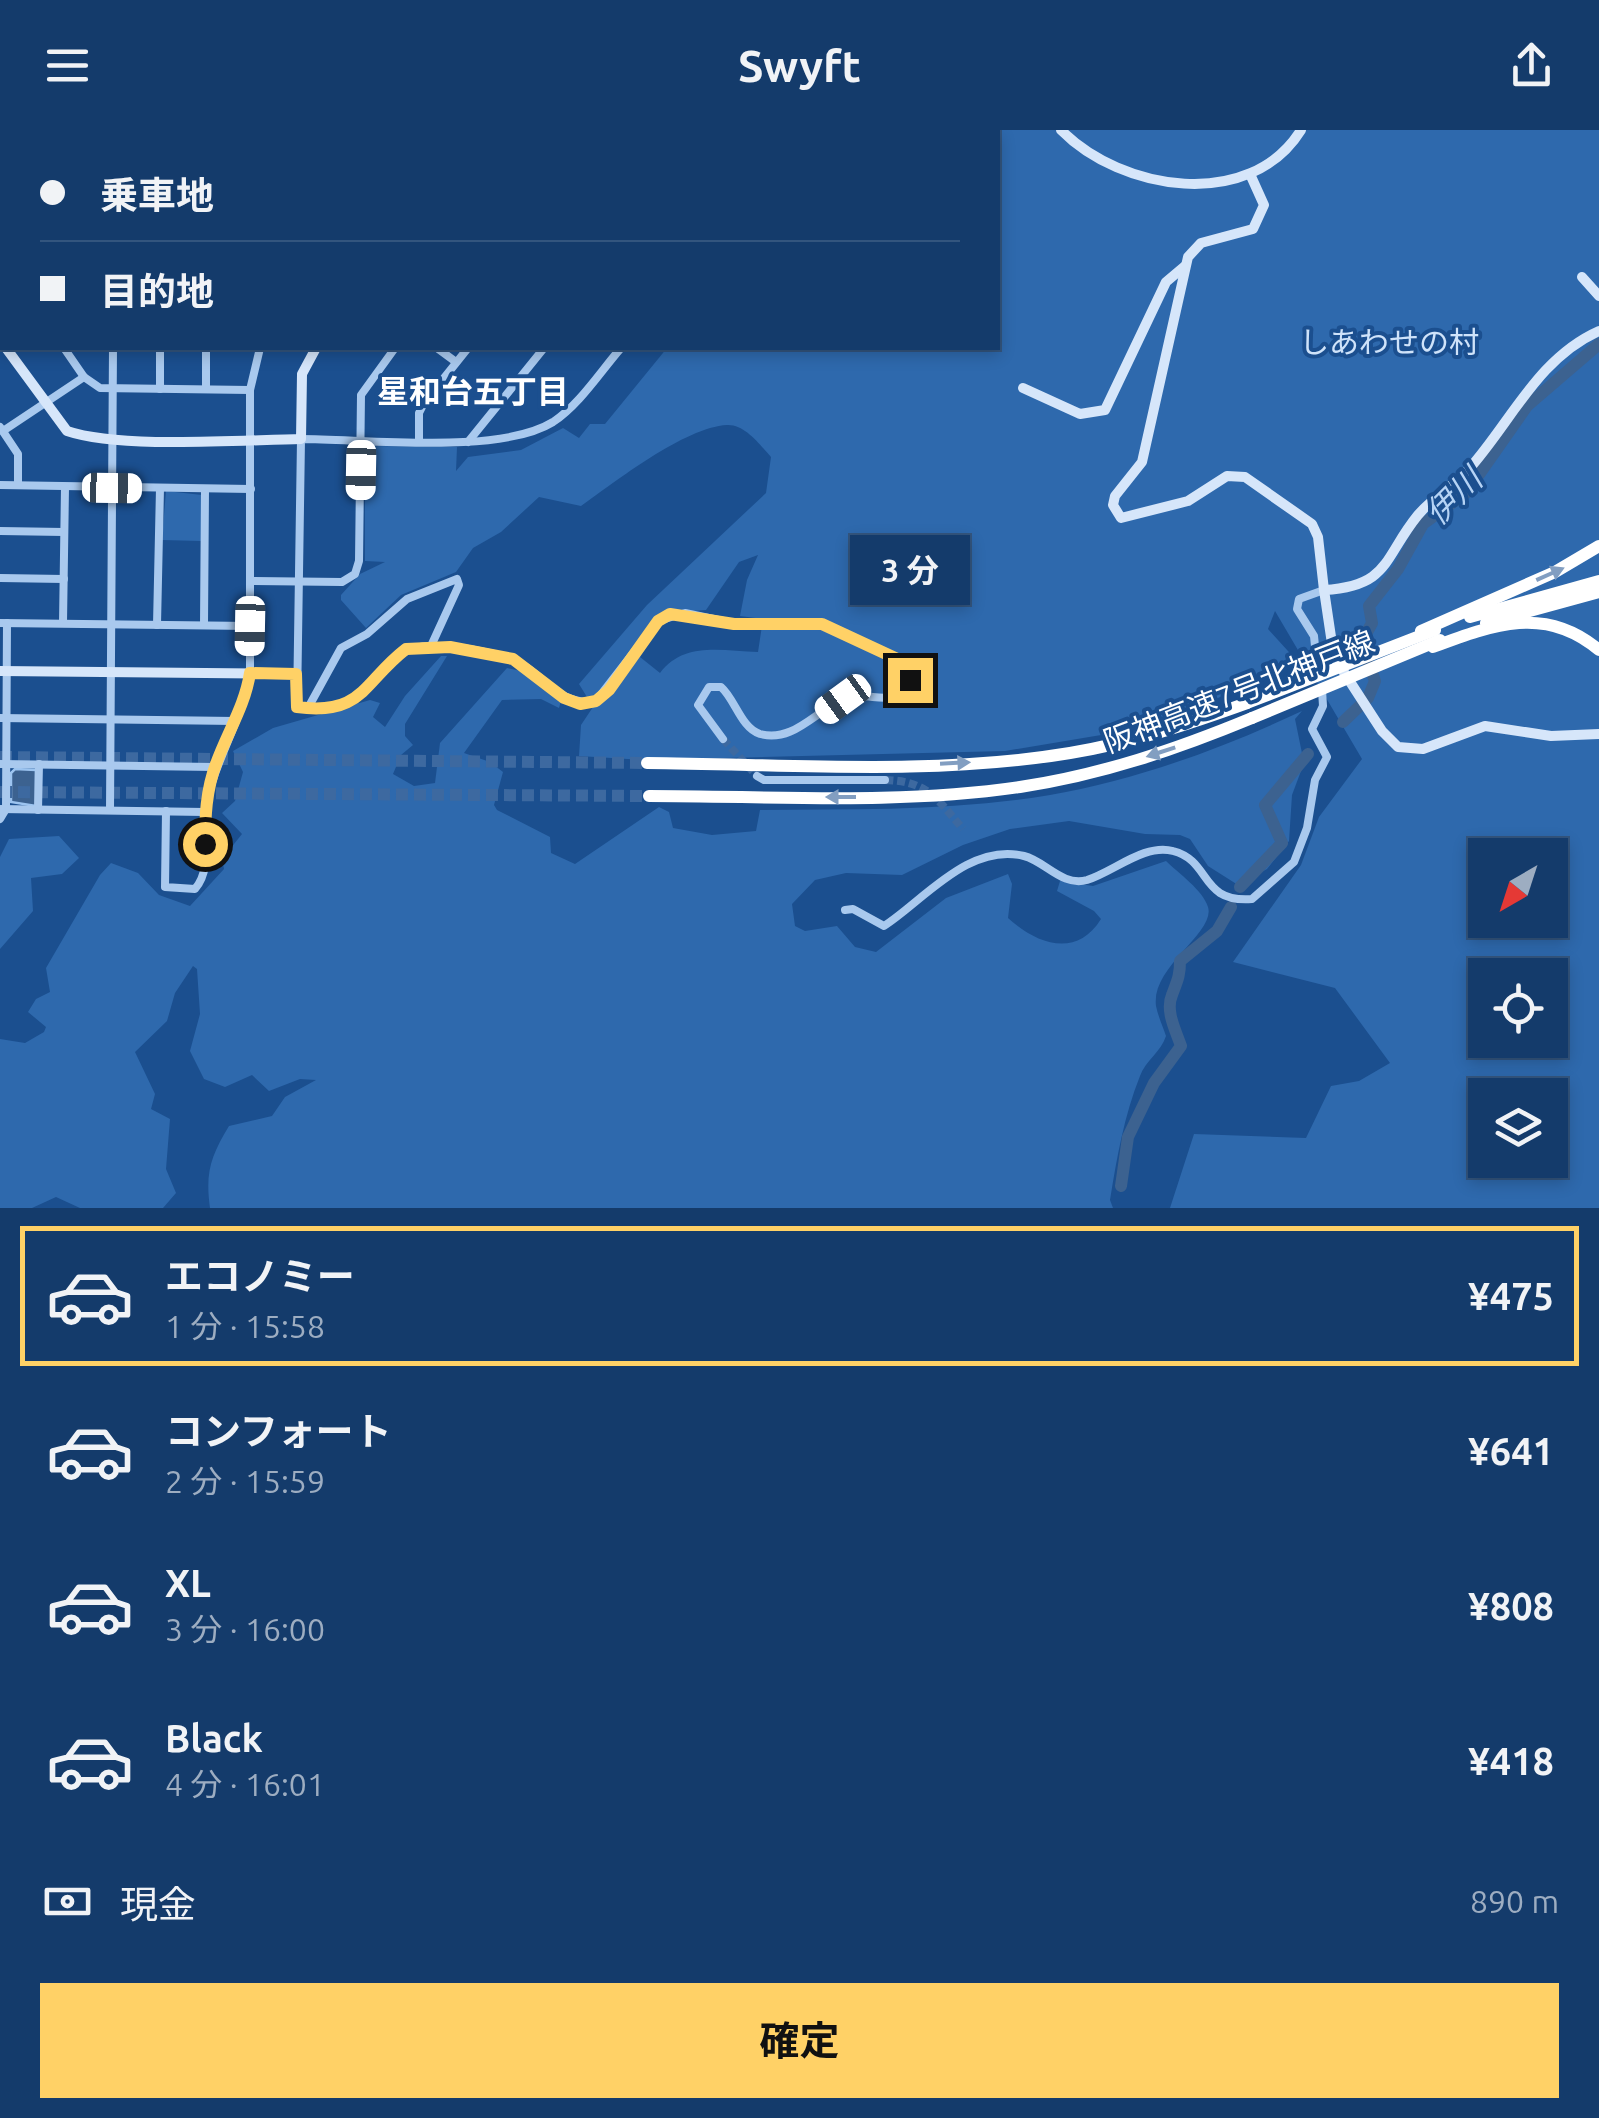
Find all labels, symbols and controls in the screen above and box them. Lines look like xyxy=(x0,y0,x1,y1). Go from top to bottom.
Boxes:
icon: menu xyxy=(40,38,95,93)
icon: share xyxy=(1504,38,1559,93)
text: Swyft xyxy=(738,40,861,91)
text: 乗車地 xyxy=(100,174,214,216)
text: 目的地 xyxy=(100,270,214,312)
park label: しあわせの村 xyxy=(1299,325,1479,359)
district label: 星和台五丁目 xyxy=(377,373,569,409)
car xyxy=(345,440,377,500)
water label: 伊川 xyxy=(1418,459,1490,531)
car xyxy=(82,472,142,504)
callout: 3 分 xyxy=(850,535,970,605)
text: 3 分 xyxy=(881,552,939,588)
one-way arrow xyxy=(1535,566,1565,582)
car xyxy=(234,596,266,656)
street label: 阪神高速7号北神戸線 xyxy=(1099,624,1379,758)
route end xyxy=(888,658,933,703)
car xyxy=(810,669,876,729)
one-way arrow xyxy=(1146,746,1176,761)
one-way arrow xyxy=(939,755,971,771)
one-way arrow xyxy=(825,789,857,805)
route start xyxy=(183,822,228,867)
north arrow xyxy=(1468,838,1568,938)
map controls xyxy=(1468,838,1568,1178)
button: locate xyxy=(1468,958,1568,1058)
button: layers xyxy=(1468,1078,1568,1178)
icon: car xyxy=(45,1251,135,1341)
text: エコノミー xyxy=(165,1255,355,1297)
text: ¥475 xyxy=(1468,1275,1554,1317)
text: 1 分 · 15:58 xyxy=(165,1308,325,1344)
icon: car xyxy=(45,1406,135,1496)
text: コンフォート xyxy=(165,1410,392,1452)
text: ¥641 xyxy=(1468,1430,1554,1472)
text: 2 分 · 15:59 xyxy=(165,1463,325,1499)
icon: car xyxy=(45,1561,135,1651)
text: XL xyxy=(165,1562,211,1604)
text: ¥808 xyxy=(1468,1585,1554,1627)
text: 3 分 · 16:00 xyxy=(165,1611,325,1647)
icon: car xyxy=(45,1716,135,1806)
text: Black xyxy=(165,1717,263,1759)
text: ¥418 xyxy=(1468,1740,1554,1782)
text: 4 分 · 16:01 xyxy=(165,1766,325,1802)
icon: cash xyxy=(40,1874,95,1929)
text: 現金 xyxy=(120,1883,196,1925)
text: 890 m xyxy=(1470,1883,1559,1919)
button: 確定 xyxy=(40,1983,1559,2098)

